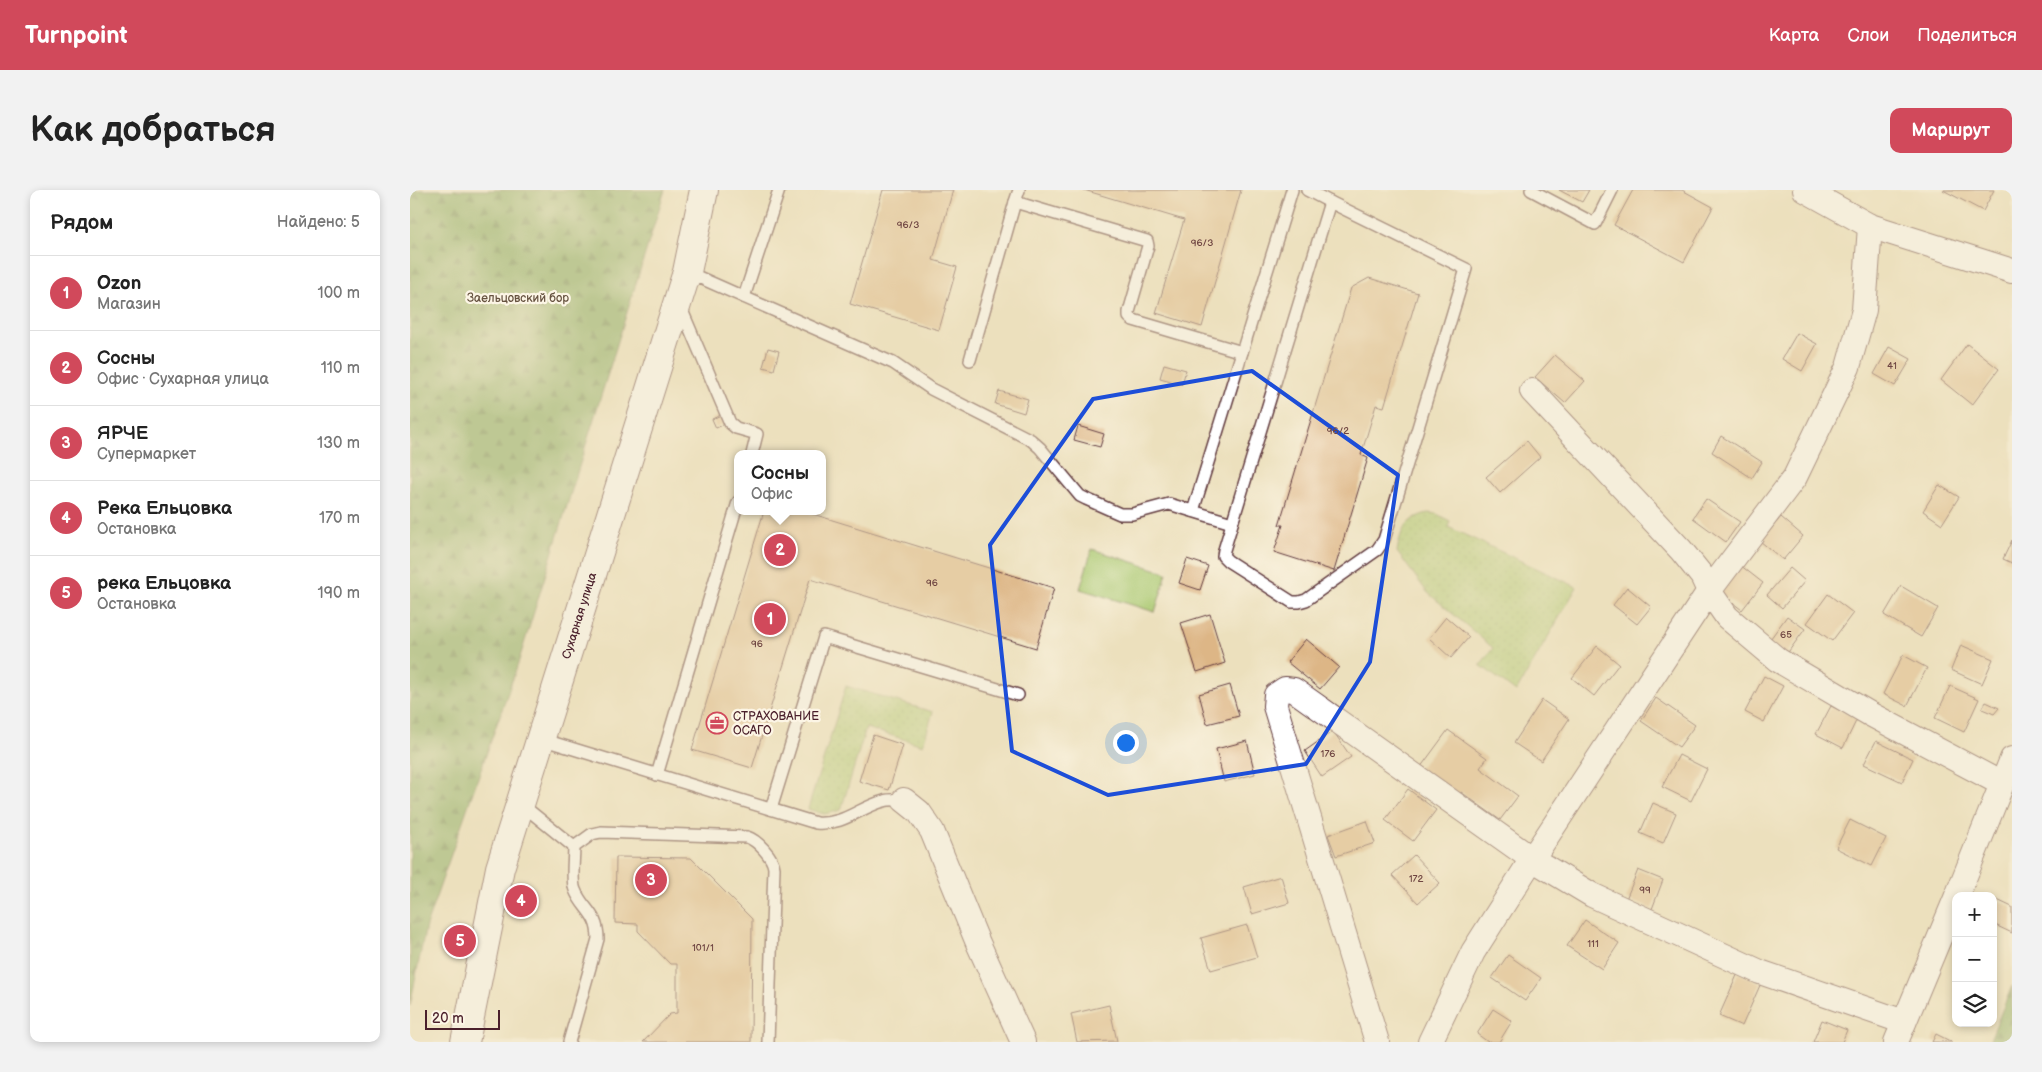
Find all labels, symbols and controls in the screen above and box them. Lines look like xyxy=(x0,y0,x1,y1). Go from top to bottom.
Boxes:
text: Turnpoint xyxy=(25,21,128,50)
text: Карта xyxy=(1769,25,1819,46)
text: Слои xyxy=(1847,25,1889,46)
text: Поделиться xyxy=(1917,25,2017,46)
button: Маршрут xyxy=(1890,108,2012,153)
text: Как добраться xyxy=(30,109,276,152)
text: Рядом xyxy=(50,210,113,235)
text: Найдено: 5 xyxy=(277,213,360,232)
house number: 96/3 xyxy=(897,219,919,231)
house number: 96/3 xyxy=(1191,237,1213,249)
text: Ozon xyxy=(97,272,141,295)
text: 1 xyxy=(63,284,69,303)
text: 100 m xyxy=(317,284,360,303)
park label: Заельцовский бор xyxy=(467,291,569,306)
text: Магазин xyxy=(97,295,161,314)
text: Сосны xyxy=(97,347,155,370)
text: 2 xyxy=(61,359,71,378)
text: 110 m xyxy=(321,359,360,378)
house number: 41 xyxy=(1887,360,1897,372)
text: Офис · Сухарная улица xyxy=(97,370,269,389)
text: ЯРЧЕ xyxy=(97,422,148,445)
house number: 96/2 xyxy=(1327,425,1349,437)
text: 3 xyxy=(61,434,71,453)
text: 130 m xyxy=(317,434,360,453)
text: Супермаркет xyxy=(97,445,196,464)
popup xyxy=(734,450,826,515)
text: Сосны xyxy=(751,462,809,485)
text: Офис xyxy=(751,485,793,504)
text: Река Ельцовка xyxy=(97,497,232,520)
text: 4 xyxy=(61,509,71,528)
text: 170 m xyxy=(319,509,360,528)
text: Остановка xyxy=(97,520,176,539)
pin: 2 xyxy=(764,531,796,569)
street label: Сухарная улица xyxy=(559,570,600,661)
text: река Ельцовка xyxy=(97,572,231,595)
house number: 96 xyxy=(926,577,938,589)
text: 5 xyxy=(61,584,71,603)
text: 190 m xyxy=(318,584,360,603)
text: Остановка xyxy=(97,595,176,614)
pin: 1 xyxy=(754,600,786,638)
house number: 65 xyxy=(1780,629,1792,641)
house number: 96 xyxy=(751,638,763,650)
place label: СТРАХОВАНИЕ ОСАГО xyxy=(733,709,819,738)
office icon: СТРАХОВАНИЕ ОСАГО xyxy=(705,711,729,735)
your location xyxy=(1113,730,1139,756)
house number: 176 xyxy=(1321,748,1335,760)
pin: 3 xyxy=(635,861,667,899)
house number: 172 xyxy=(1409,873,1423,885)
pin: 4 xyxy=(505,882,537,920)
house number: 99 xyxy=(1639,884,1651,896)
map controls xyxy=(1952,892,1997,1027)
button: + xyxy=(1952,892,1997,937)
pin: 5 xyxy=(444,922,476,960)
button: − xyxy=(1952,937,1997,982)
house number: 111 xyxy=(1587,938,1599,950)
house number: 101/1 xyxy=(692,942,714,954)
button: layers xyxy=(1952,982,1997,1027)
scale bar xyxy=(425,1007,500,1030)
text: 20 m xyxy=(432,1010,464,1027)

